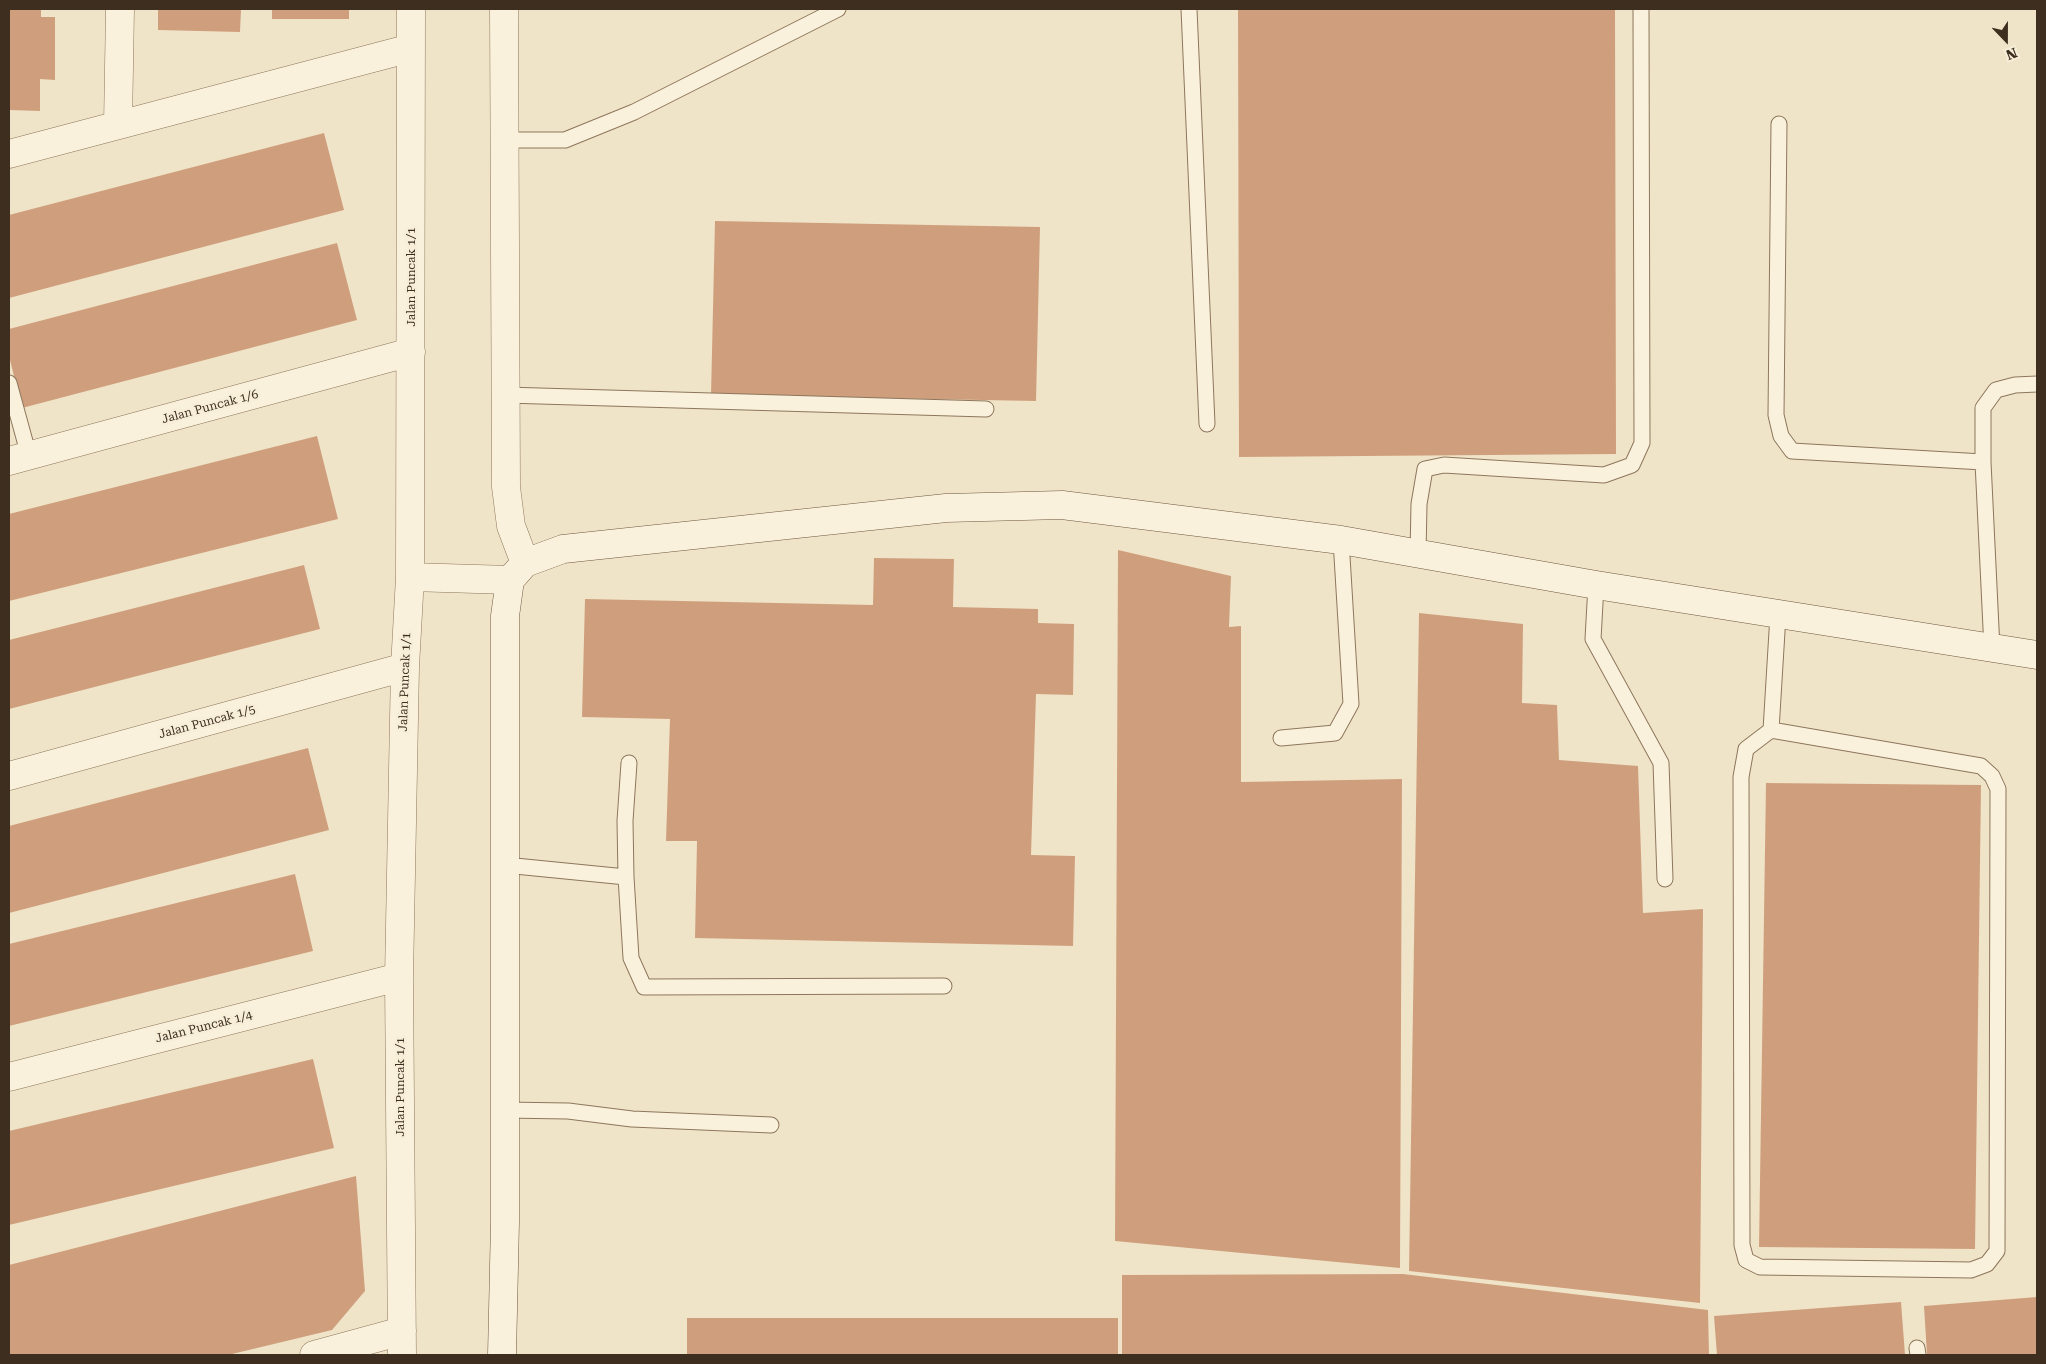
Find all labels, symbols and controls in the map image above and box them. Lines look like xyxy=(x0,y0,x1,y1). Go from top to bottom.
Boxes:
north arrow xyxy=(1981,15,2031,65)
text: N xyxy=(2004,44,2020,63)
street label: Jalan Puncak 1/1 xyxy=(404,227,418,327)
street label: Jalan Puncak 1/6 xyxy=(160,387,260,427)
street label: Jalan Puncak 1/1 xyxy=(396,632,414,732)
street label: Jalan Puncak 1/5 xyxy=(157,702,257,742)
street label: Jalan Puncak 1/4 xyxy=(154,1008,254,1046)
street label: Jalan Puncak 1/1 xyxy=(393,1037,407,1137)

